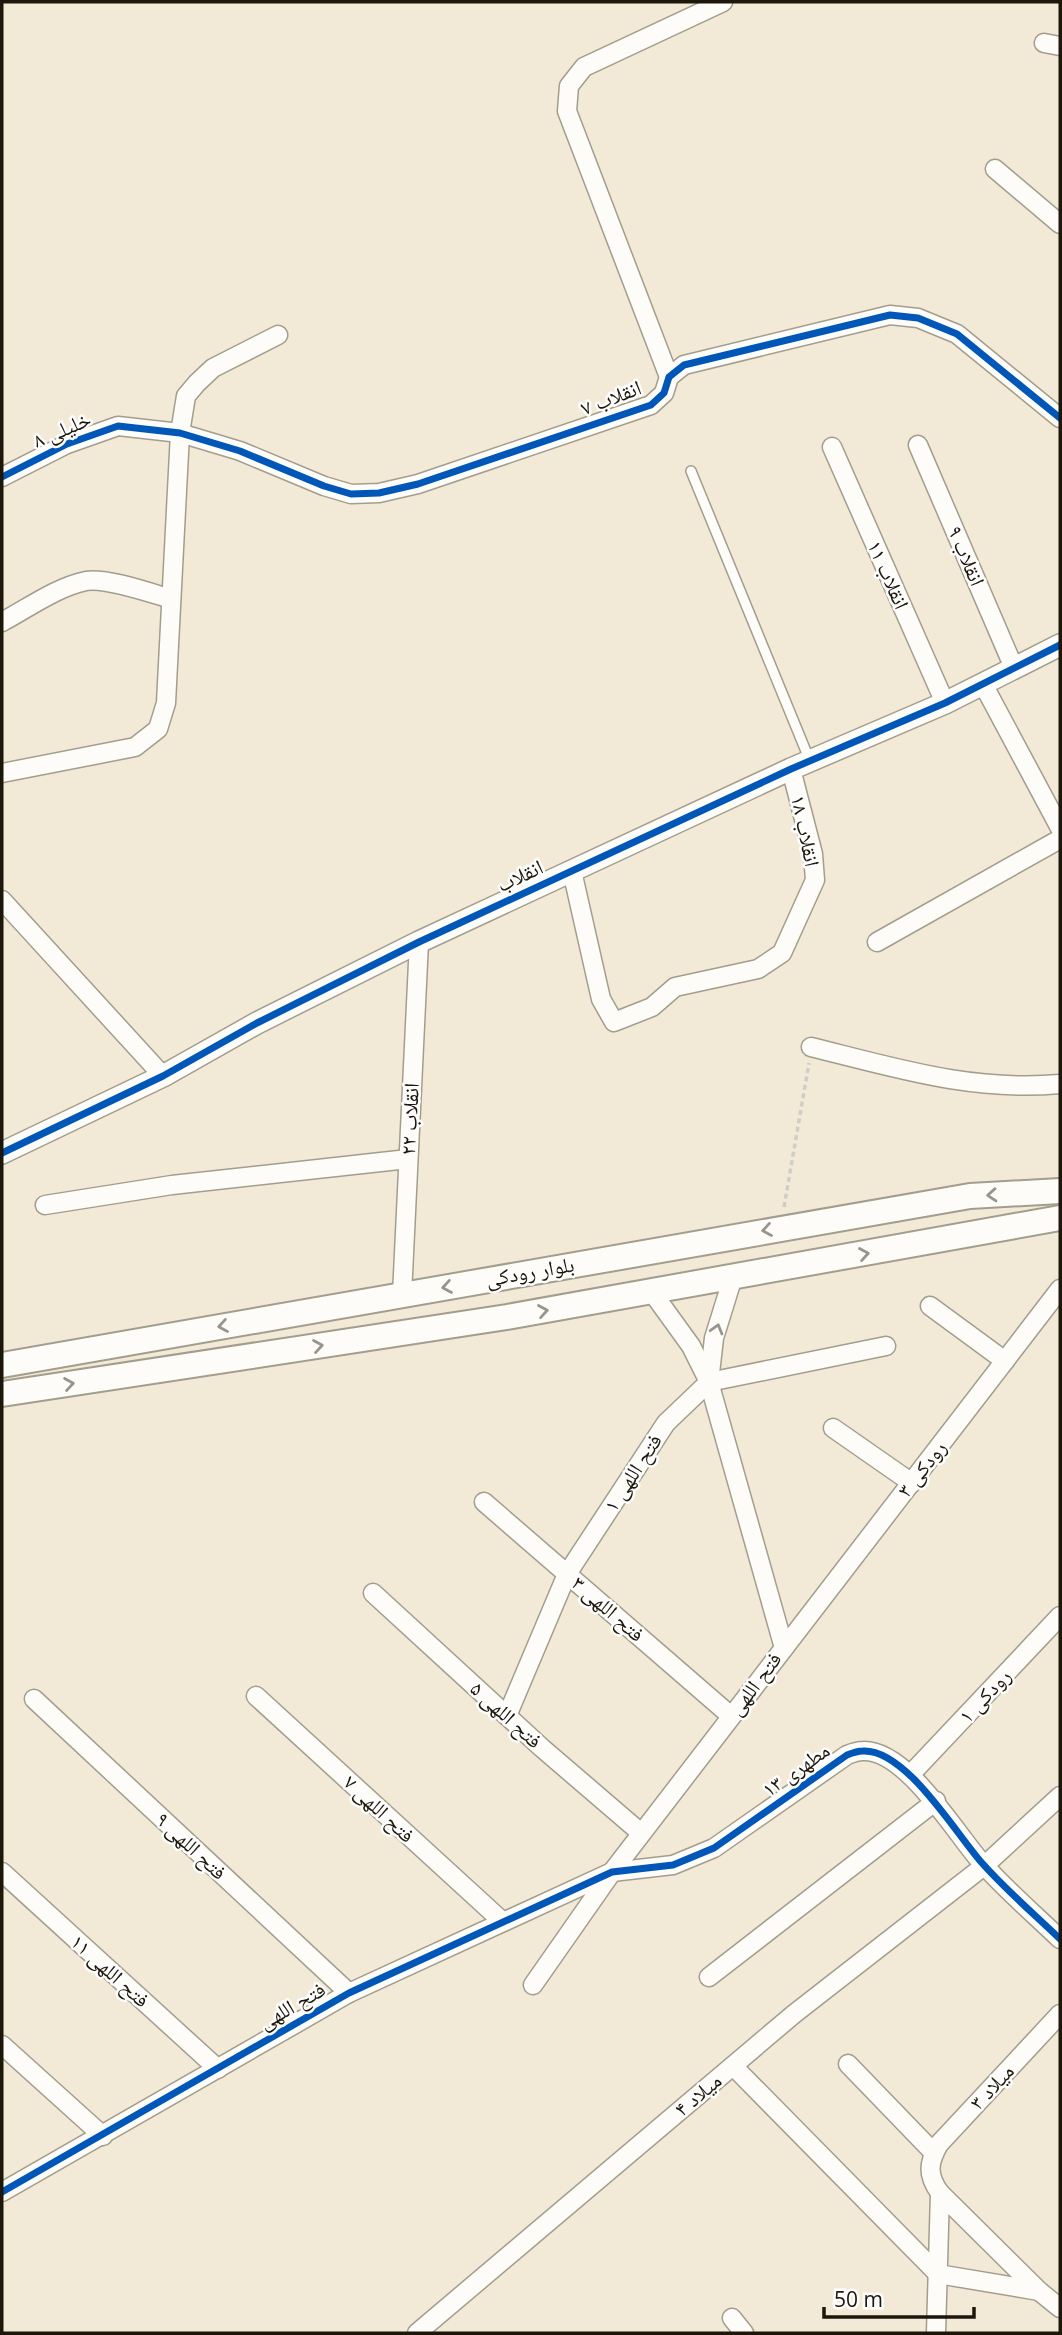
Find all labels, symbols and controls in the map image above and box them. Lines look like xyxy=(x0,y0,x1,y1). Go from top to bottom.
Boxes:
street label: انقلاب ۷ xyxy=(576,373,645,421)
street label: خلیلی ۸ xyxy=(28,404,95,454)
street label: انقلاب ۹ xyxy=(942,521,992,590)
street label: انقلاب ۱۱ xyxy=(861,536,916,613)
street label: انقلاب ۱۸ xyxy=(785,793,827,869)
street label: انقلاب xyxy=(492,852,547,898)
street label: انقلاب ۲۲ xyxy=(393,1082,425,1156)
one-way arrow xyxy=(986,1187,997,1202)
one-way arrow xyxy=(762,1222,773,1237)
one-way arrow xyxy=(858,1248,870,1263)
street label: بلوار رودکی xyxy=(484,1249,576,1293)
one-way arrow xyxy=(441,1279,453,1294)
one-way arrow xyxy=(537,1304,549,1319)
one-way arrow xyxy=(217,1318,229,1333)
one-way arrow xyxy=(709,1323,724,1335)
one-way arrow xyxy=(313,1339,324,1354)
one-way arrow xyxy=(63,1376,75,1391)
street label: فتح اللهی ۱ xyxy=(597,1428,668,1517)
street label: رودکی ۳ xyxy=(890,1434,952,1502)
street label: فتح اللهی ۳ xyxy=(566,1569,651,1648)
street label: فتح اللهی xyxy=(721,1646,787,1721)
street label: رودکی ۱ xyxy=(952,1662,1017,1729)
street label: فتح اللهی ۵ xyxy=(465,1674,549,1754)
street label: مطهری ۱۳ xyxy=(756,1736,835,1803)
street label: فتح اللهی ۷ xyxy=(338,1768,421,1848)
street label: فتح اللهی ۹ xyxy=(150,1805,233,1885)
street label: فتح اللهی ۱۱ xyxy=(65,1927,156,2013)
street label: فتح اللهی xyxy=(253,1975,330,2035)
street label: میلاد ۳ xyxy=(963,2057,1020,2115)
street label: میلاد ۴ xyxy=(668,2066,727,2122)
scale bar xyxy=(824,2276,974,2320)
text: 50 m xyxy=(834,2285,883,2313)

